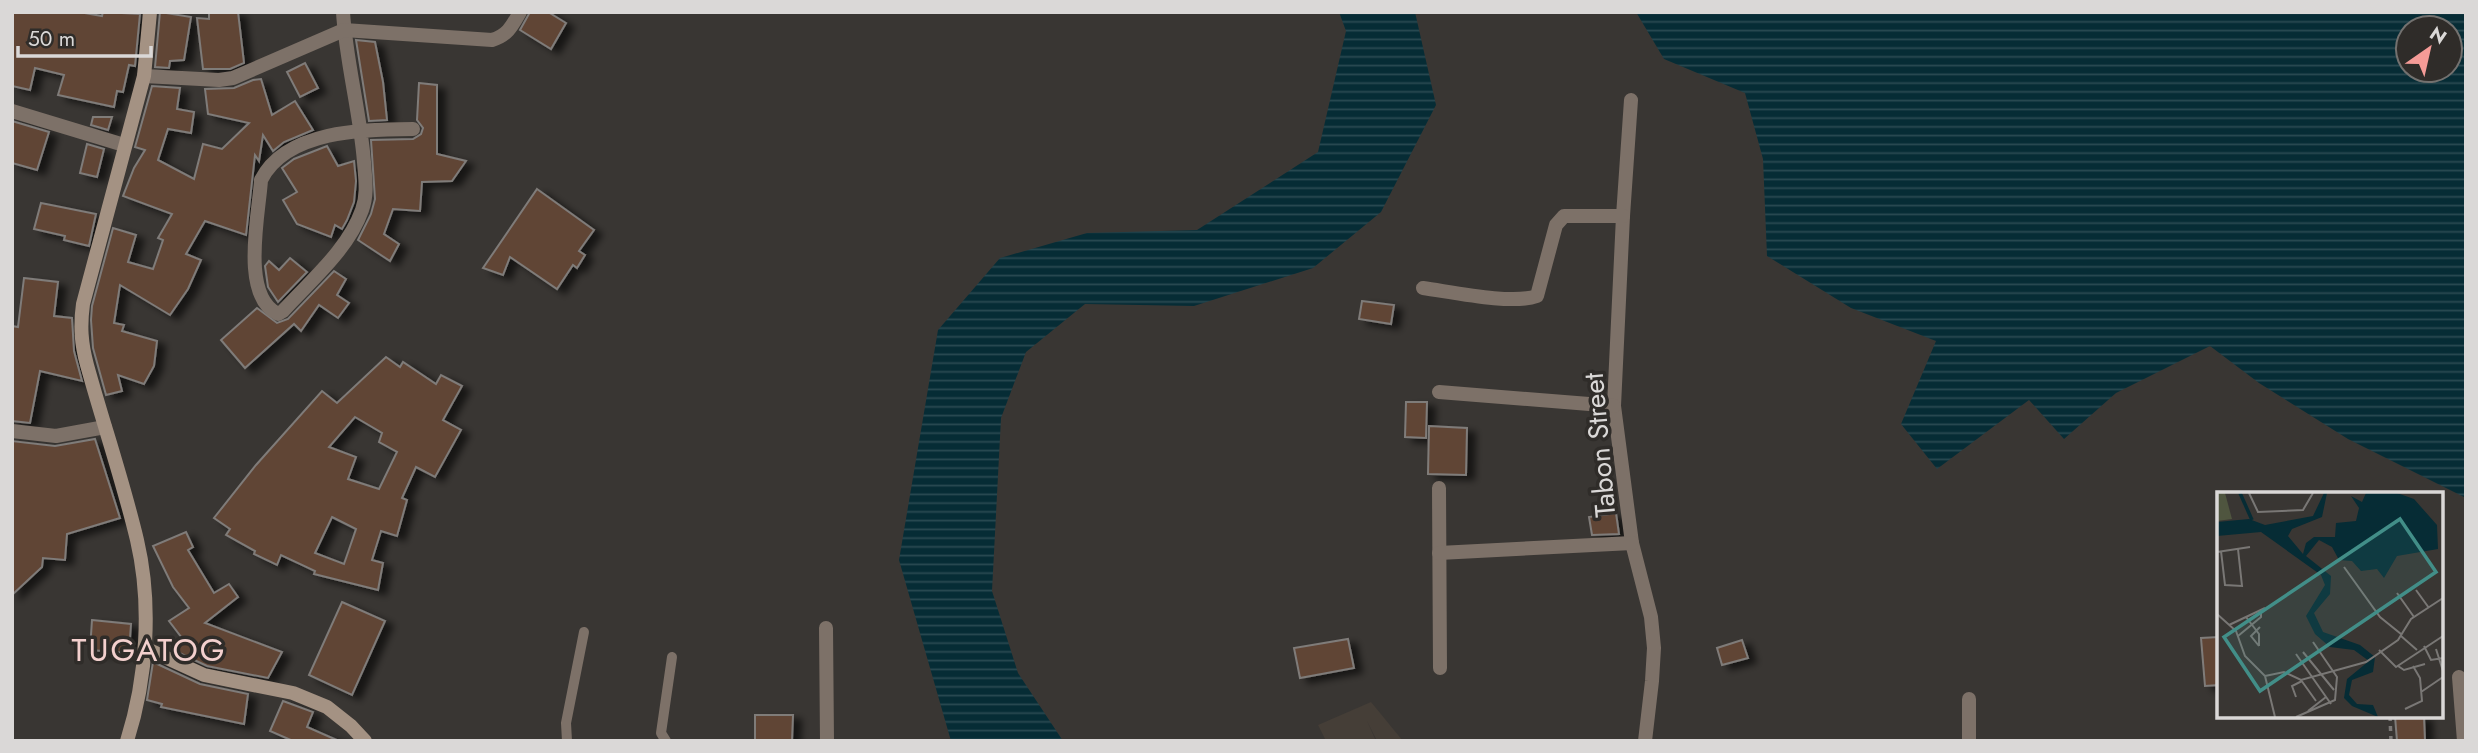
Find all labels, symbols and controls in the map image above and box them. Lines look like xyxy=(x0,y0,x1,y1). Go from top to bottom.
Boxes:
scale bar xyxy=(18,14,150,58)
north arrow xyxy=(2394,14,2464,84)
text: N xyxy=(2424,20,2452,51)
text: 50 m xyxy=(28,24,75,54)
street label: Tabon Street xyxy=(1573,371,1626,519)
inset map xyxy=(2217,492,2443,718)
district label: TUGATOG xyxy=(72,627,227,673)

